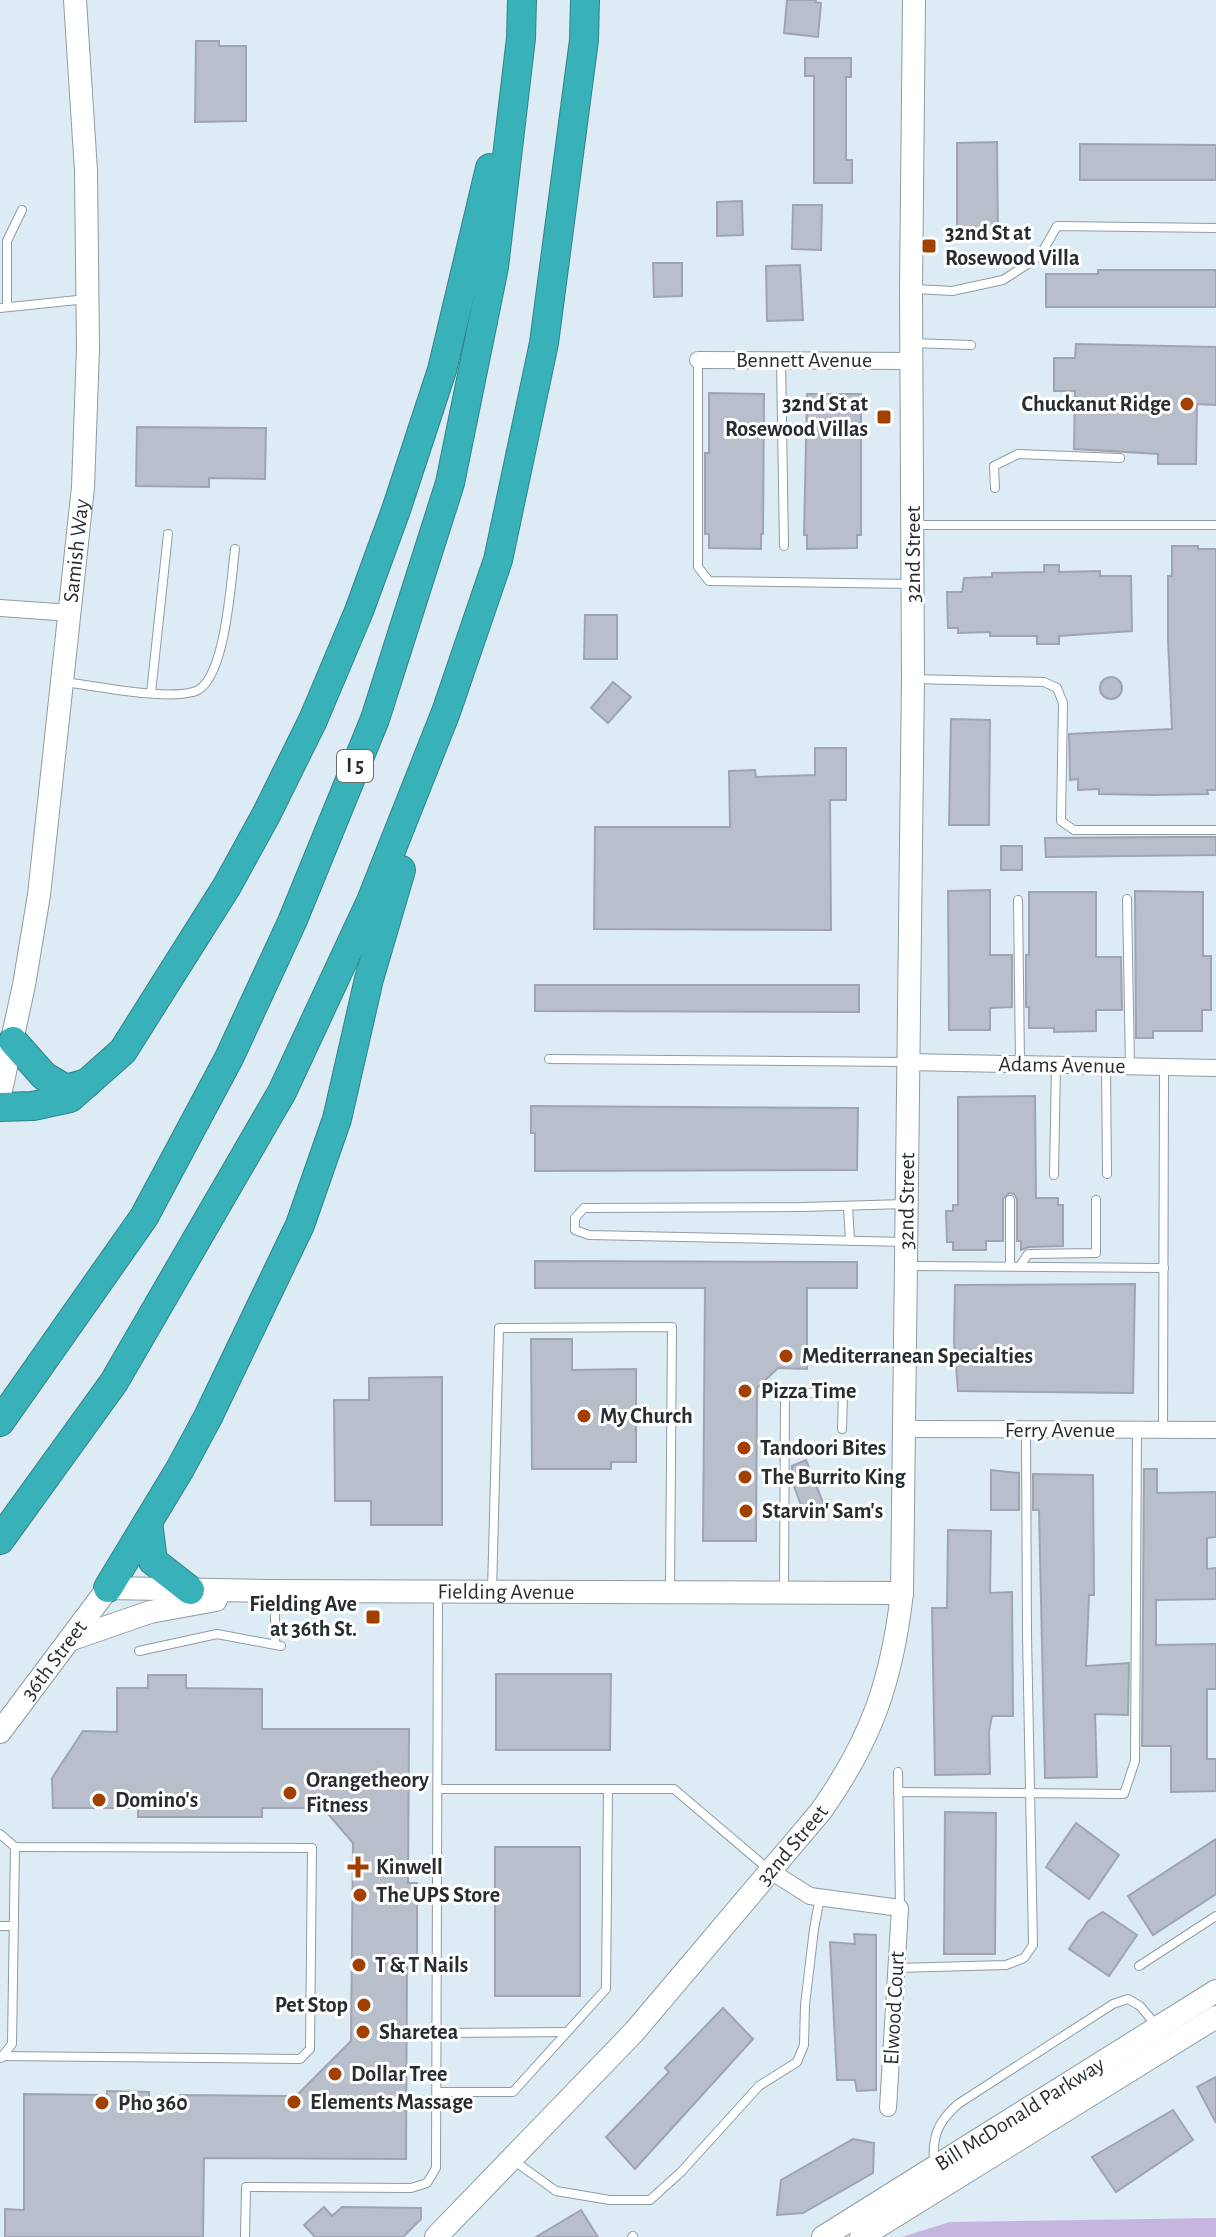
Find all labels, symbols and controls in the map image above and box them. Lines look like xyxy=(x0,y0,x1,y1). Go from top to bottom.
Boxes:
place label: 32nd St at Rosewood Villa xyxy=(945,222,1080,269)
marker: 32nd St at Rosewood Villa xyxy=(920,237,938,255)
street label: Bennett Avenue xyxy=(736,349,872,371)
place label: 32nd St at Rosewood Villas xyxy=(725,393,869,440)
place label: Chuckanut Ridge xyxy=(1021,393,1171,415)
marker: Chuckanut Ridge xyxy=(1178,395,1196,413)
marker: 32nd St at Rosewood Villas xyxy=(875,408,893,426)
street label: Samish Way xyxy=(60,497,93,604)
street label: 32nd Street xyxy=(902,505,924,603)
road number: I 5 xyxy=(337,750,373,782)
street label: Adams Avenue xyxy=(998,1053,1126,1077)
street label: 32nd Street xyxy=(895,1152,918,1250)
place label: Mediterranean Specialties xyxy=(802,1345,1033,1367)
marker: Mediterranean Specialties xyxy=(777,1347,795,1365)
place label: Pizza Time xyxy=(761,1380,856,1402)
marker: Pizza Time xyxy=(736,1382,754,1400)
place label: My Church xyxy=(600,1405,693,1428)
marker: My Church xyxy=(575,1407,593,1425)
street label: Ferry Avenue xyxy=(1005,1419,1115,1441)
place label: Tandoori Bites xyxy=(760,1437,886,1459)
marker: Tandoori Bites xyxy=(735,1439,753,1457)
place label: The Burrito King xyxy=(761,1466,906,1488)
marker: The Burrito King xyxy=(736,1468,754,1486)
place label: Starvin' Sam's xyxy=(762,1500,883,1522)
marker: Starvin' Sam's xyxy=(737,1502,755,1520)
street label: Fielding Avenue xyxy=(437,1581,575,1603)
place label: Fielding Ave at 36th St. xyxy=(249,1593,357,1640)
marker: Fielding Ave at 36th St. xyxy=(364,1608,382,1626)
street label: 36th Street xyxy=(17,1616,91,1704)
place label: Orangetheory Fitness xyxy=(306,1769,429,1816)
marker: Orangetheory Fitness xyxy=(281,1784,299,1802)
place label: Domino's xyxy=(115,1789,198,1811)
marker: Domino's xyxy=(90,1791,108,1809)
street label: 32nd Street xyxy=(752,1801,832,1889)
marker: Kinwell xyxy=(347,1856,369,1878)
place label: Kinwell xyxy=(376,1856,443,1878)
place label: The UPS Store xyxy=(376,1884,500,1906)
marker: The UPS Store xyxy=(351,1886,369,1904)
street label: Elwood Court xyxy=(880,1950,908,2066)
place label: T & T Nails xyxy=(375,1954,468,1976)
marker: T & T Nails xyxy=(350,1956,368,1974)
place label: Pet Stop xyxy=(275,1994,348,2016)
marker: Pet Stop xyxy=(355,1996,373,2014)
place label: Sharetea xyxy=(379,2021,459,2043)
marker: Sharetea xyxy=(354,2023,372,2041)
street label: Bill McDonald Parkway xyxy=(931,2053,1109,2175)
place label: Dollar Tree xyxy=(351,2063,447,2085)
marker: Dollar Tree xyxy=(326,2065,344,2083)
place label: Elements Massage xyxy=(310,2091,473,2113)
place label: Pho 360 xyxy=(118,2092,188,2114)
marker: Elements Massage xyxy=(285,2093,303,2111)
marker: Pho 360 xyxy=(93,2094,111,2112)

